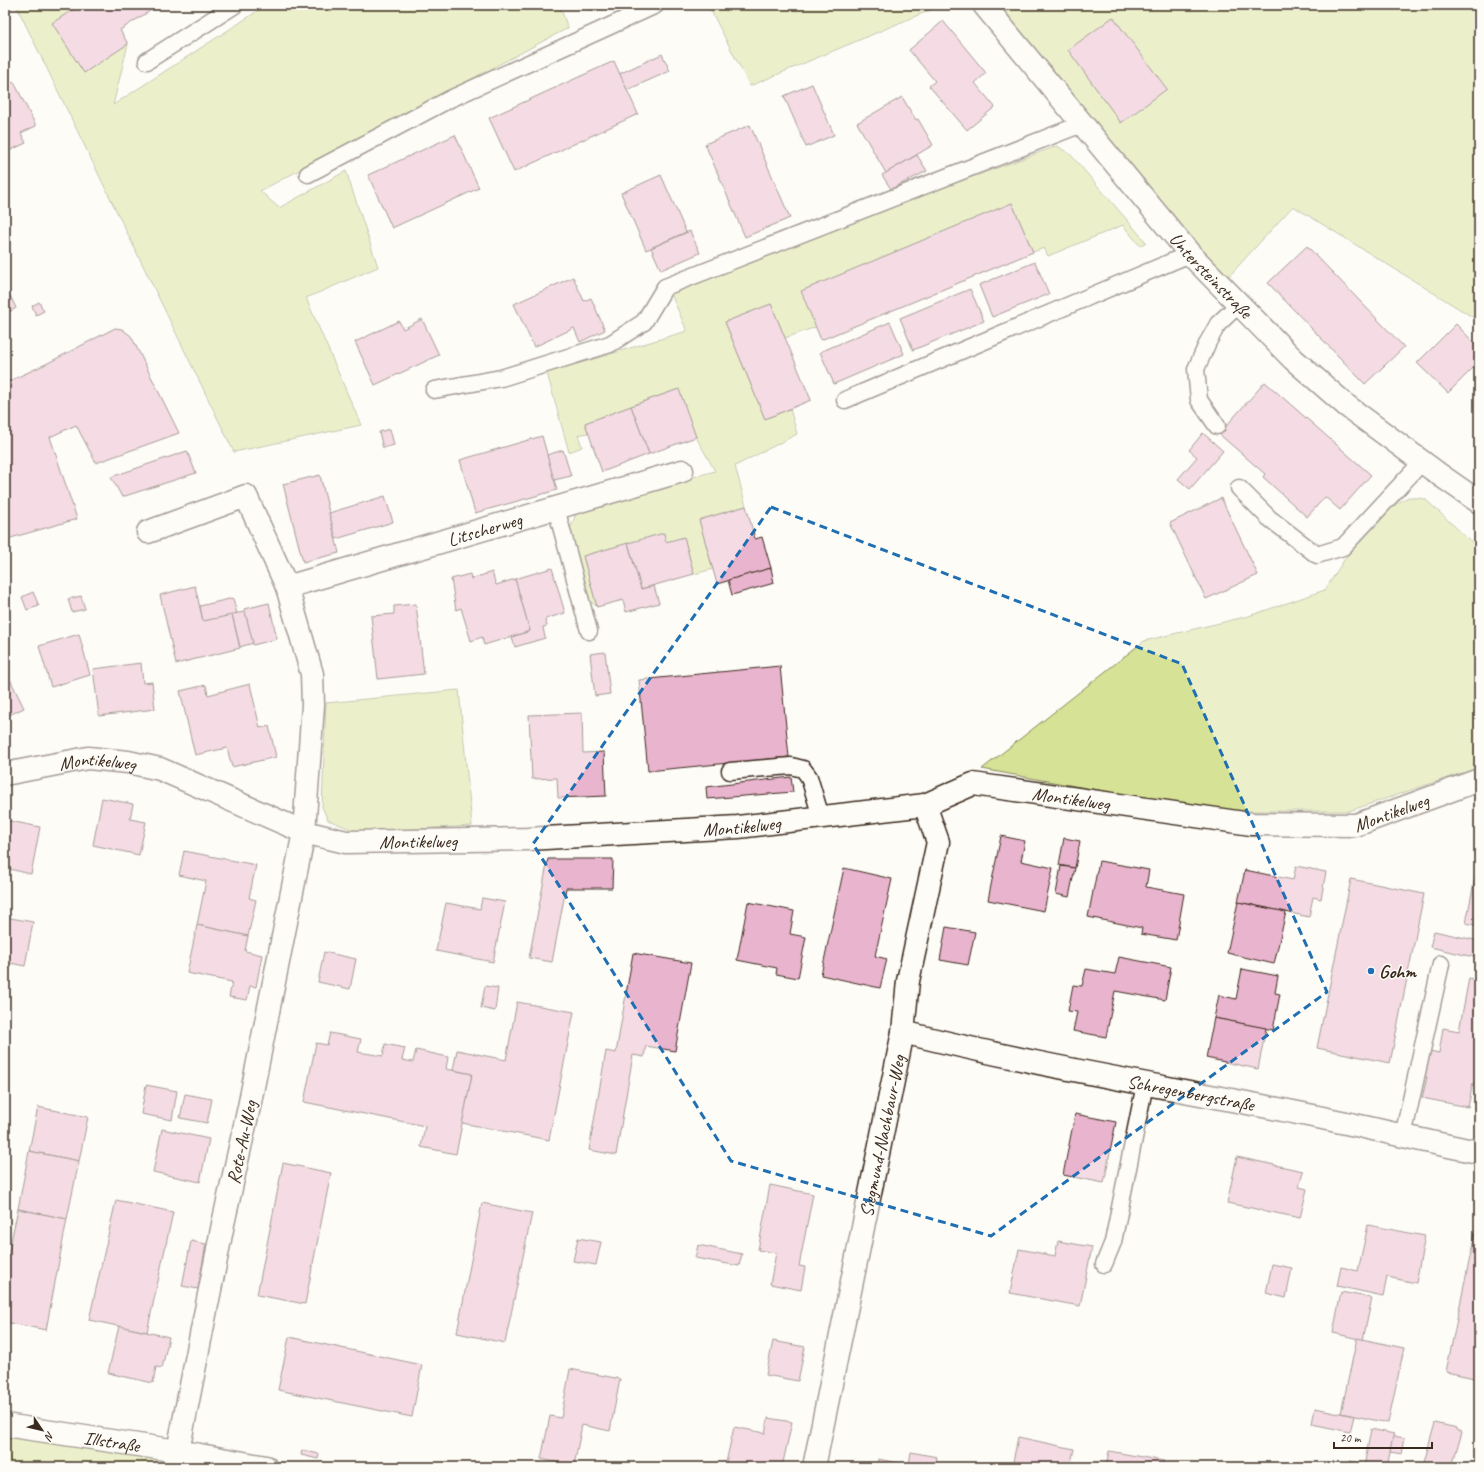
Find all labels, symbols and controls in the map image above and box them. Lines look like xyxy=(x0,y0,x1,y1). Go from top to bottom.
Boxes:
street label: Untersteinstraße xyxy=(1164,228,1258,325)
street label: Litscherweg xyxy=(445,507,526,552)
street label: Montikelweg xyxy=(57,747,140,777)
street label: Montikelweg xyxy=(1031,782,1112,817)
street label: Montikelweg xyxy=(1351,788,1433,838)
street label: Montikelweg xyxy=(702,811,783,842)
street label: Montikelweg xyxy=(379,829,459,854)
place label: Gohm xyxy=(1379,960,1417,984)
marker: Gohm xyxy=(1366,966,1376,976)
street label: Siegmund-Nachbaur-Weg xyxy=(854,1052,911,1219)
street label: Schregenbergstraße xyxy=(1125,1070,1258,1117)
street label: Rote-Au-Weg xyxy=(221,1097,263,1186)
north arrow xyxy=(22,1410,62,1450)
scale bar xyxy=(1334,1424,1432,1450)
street label: Illstraße xyxy=(82,1426,143,1458)
text: N xyxy=(41,1429,58,1444)
text: 20 m xyxy=(1340,1430,1362,1446)

